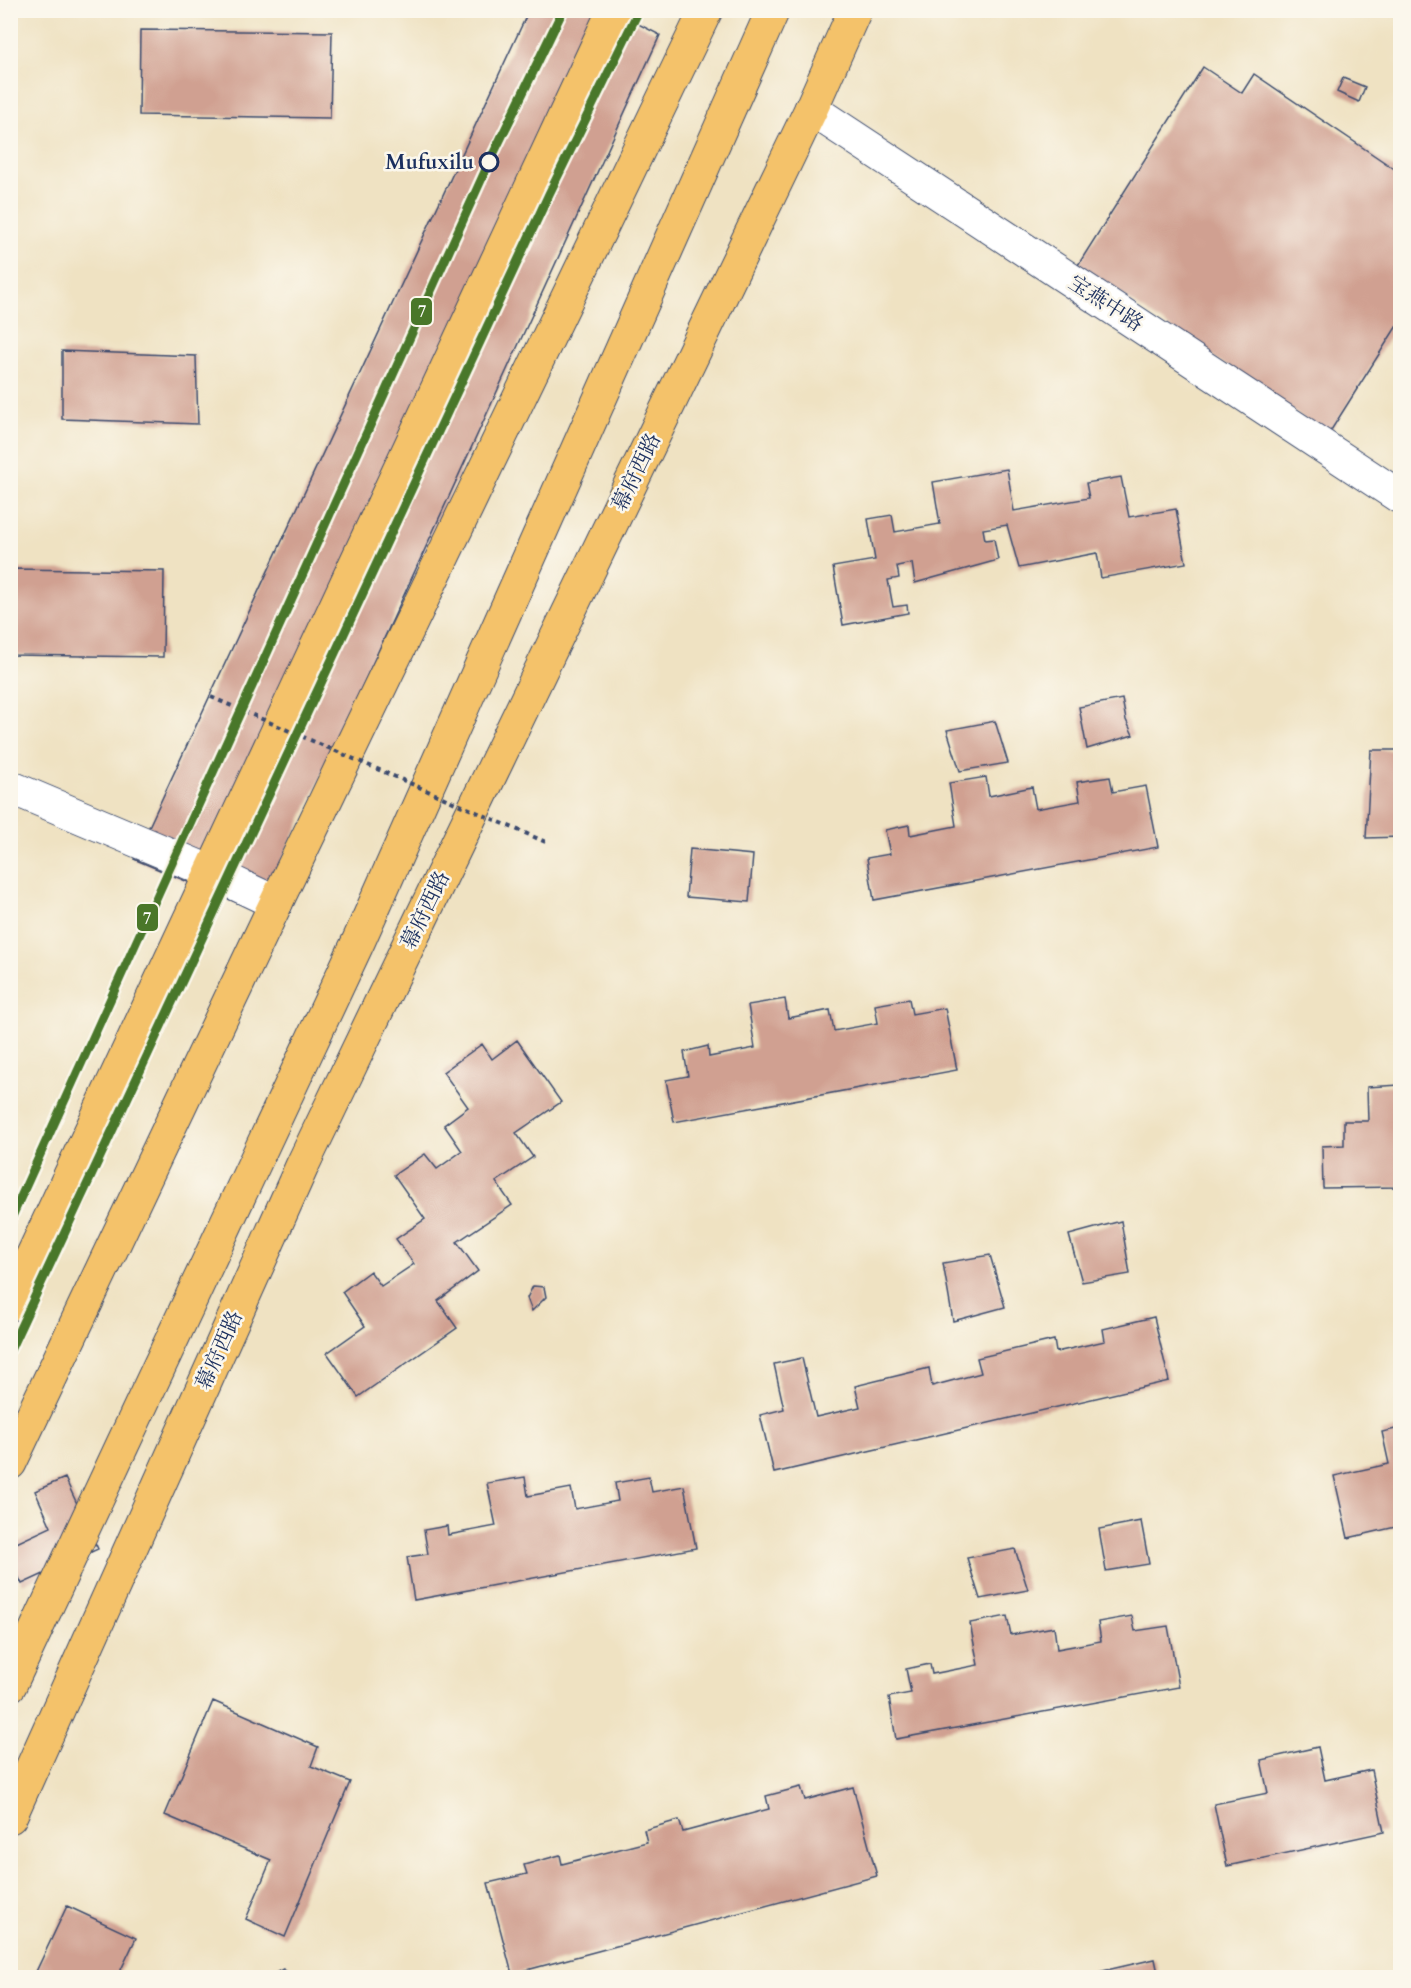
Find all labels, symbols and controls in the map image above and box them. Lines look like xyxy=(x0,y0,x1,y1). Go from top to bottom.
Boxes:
place label: Mufuxilu xyxy=(385,148,474,177)
marker: Mufuxilu xyxy=(479,152,499,172)
street label: 宝燕中路 xyxy=(1063,268,1149,338)
line badge: 7 xyxy=(410,297,433,326)
text: 7 xyxy=(418,301,426,323)
street label: 幕府西路 xyxy=(605,428,668,516)
street label: 幕府西路 xyxy=(394,866,457,954)
line badge: 7 xyxy=(136,903,159,932)
text: 7 xyxy=(143,908,151,930)
street label: 幕府西路 xyxy=(189,1306,250,1394)

